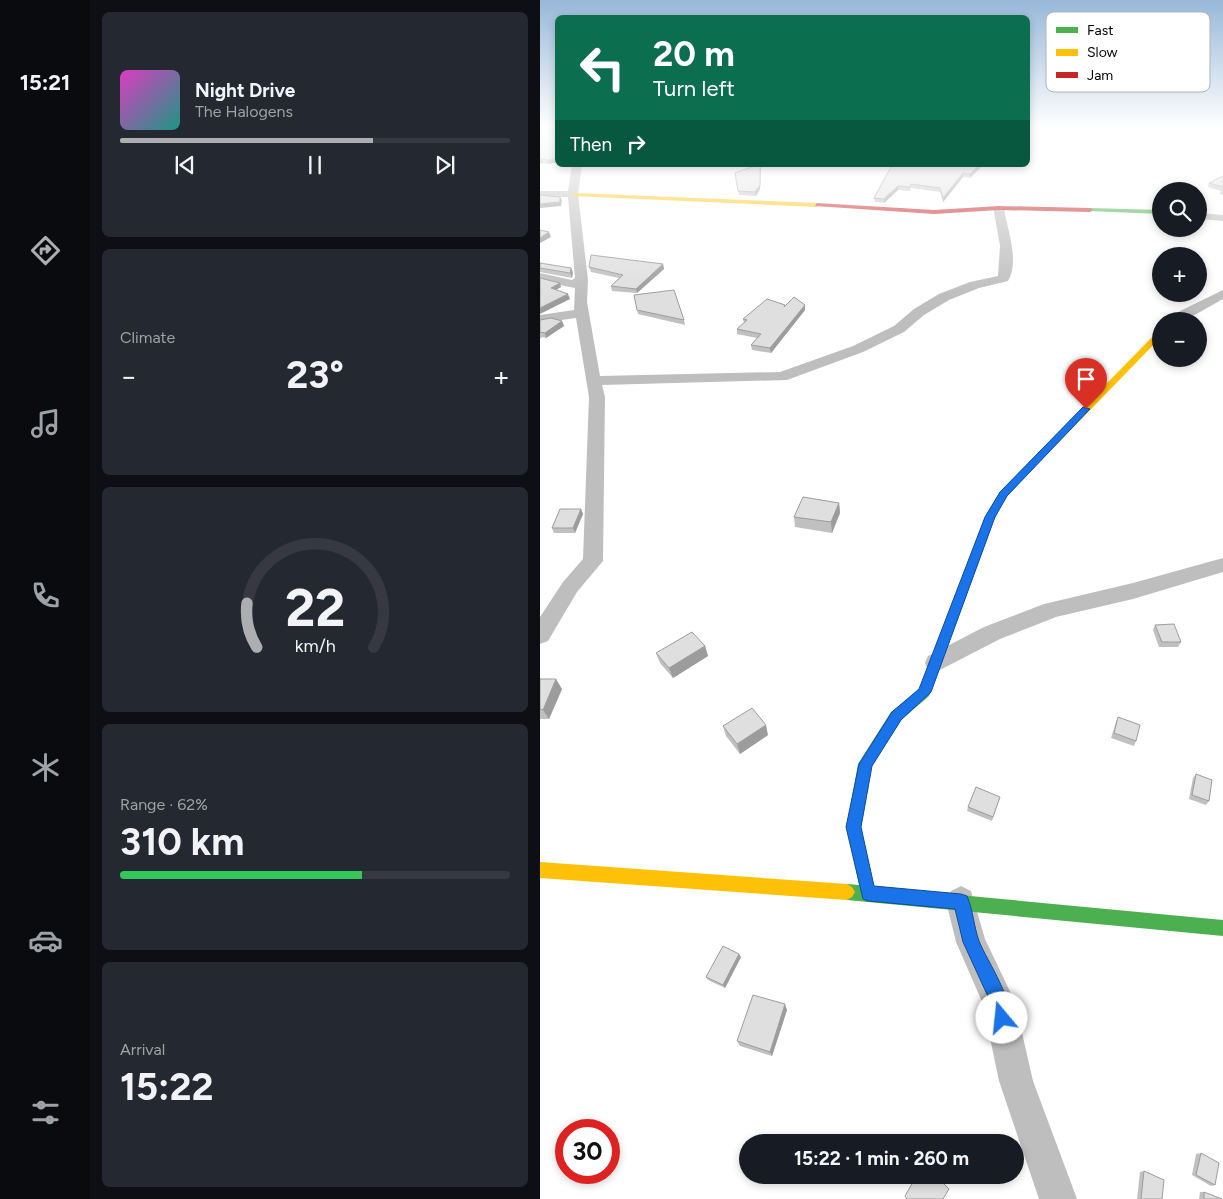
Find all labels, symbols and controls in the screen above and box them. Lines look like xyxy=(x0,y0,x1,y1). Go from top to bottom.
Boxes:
legend xyxy=(1046,12,1210,92)
text: Fast xyxy=(1087,22,1113,39)
text: 20 m xyxy=(653,33,735,75)
icon: left xyxy=(570,35,635,100)
text: Slow xyxy=(1087,44,1118,61)
text: Jam xyxy=(1087,67,1113,84)
text: 15:21 xyxy=(20,69,70,96)
text: Turn left xyxy=(653,75,735,102)
text: Night Drive xyxy=(195,79,295,102)
text: The Halogens xyxy=(195,102,293,121)
icon: right xyxy=(622,130,650,158)
text: Then xyxy=(570,133,612,156)
icon: previous xyxy=(171,151,199,179)
icon: pause xyxy=(301,151,329,179)
icon: next xyxy=(431,151,459,179)
map controls xyxy=(1152,182,1207,367)
button: search xyxy=(1152,182,1207,237)
icon: directions xyxy=(28,233,63,268)
button: + xyxy=(1152,247,1207,302)
button: − xyxy=(1152,312,1207,367)
text: Climate xyxy=(120,328,175,347)
text: 23° xyxy=(286,352,344,398)
pin xyxy=(1065,358,1107,409)
text: − xyxy=(120,359,137,393)
text: + xyxy=(493,359,510,393)
icon: arrive xyxy=(1072,365,1100,393)
icon: music xyxy=(28,406,63,441)
text: 22 xyxy=(285,577,345,639)
icon: phone xyxy=(28,578,63,613)
text: km/h xyxy=(295,635,335,656)
icon: climate xyxy=(28,750,63,785)
text: Range · 62% xyxy=(120,795,208,814)
text: 310 km xyxy=(120,819,244,865)
icon: car xyxy=(28,923,63,958)
position arrow xyxy=(975,991,1027,1043)
text: Arrival xyxy=(120,1040,165,1059)
text: 15:22 xyxy=(120,1064,214,1110)
icon: filters xyxy=(28,1095,63,1130)
speed limit sign: 30 xyxy=(555,1119,620,1184)
text: 15:22 · 1 min · 260 m xyxy=(794,1147,969,1170)

